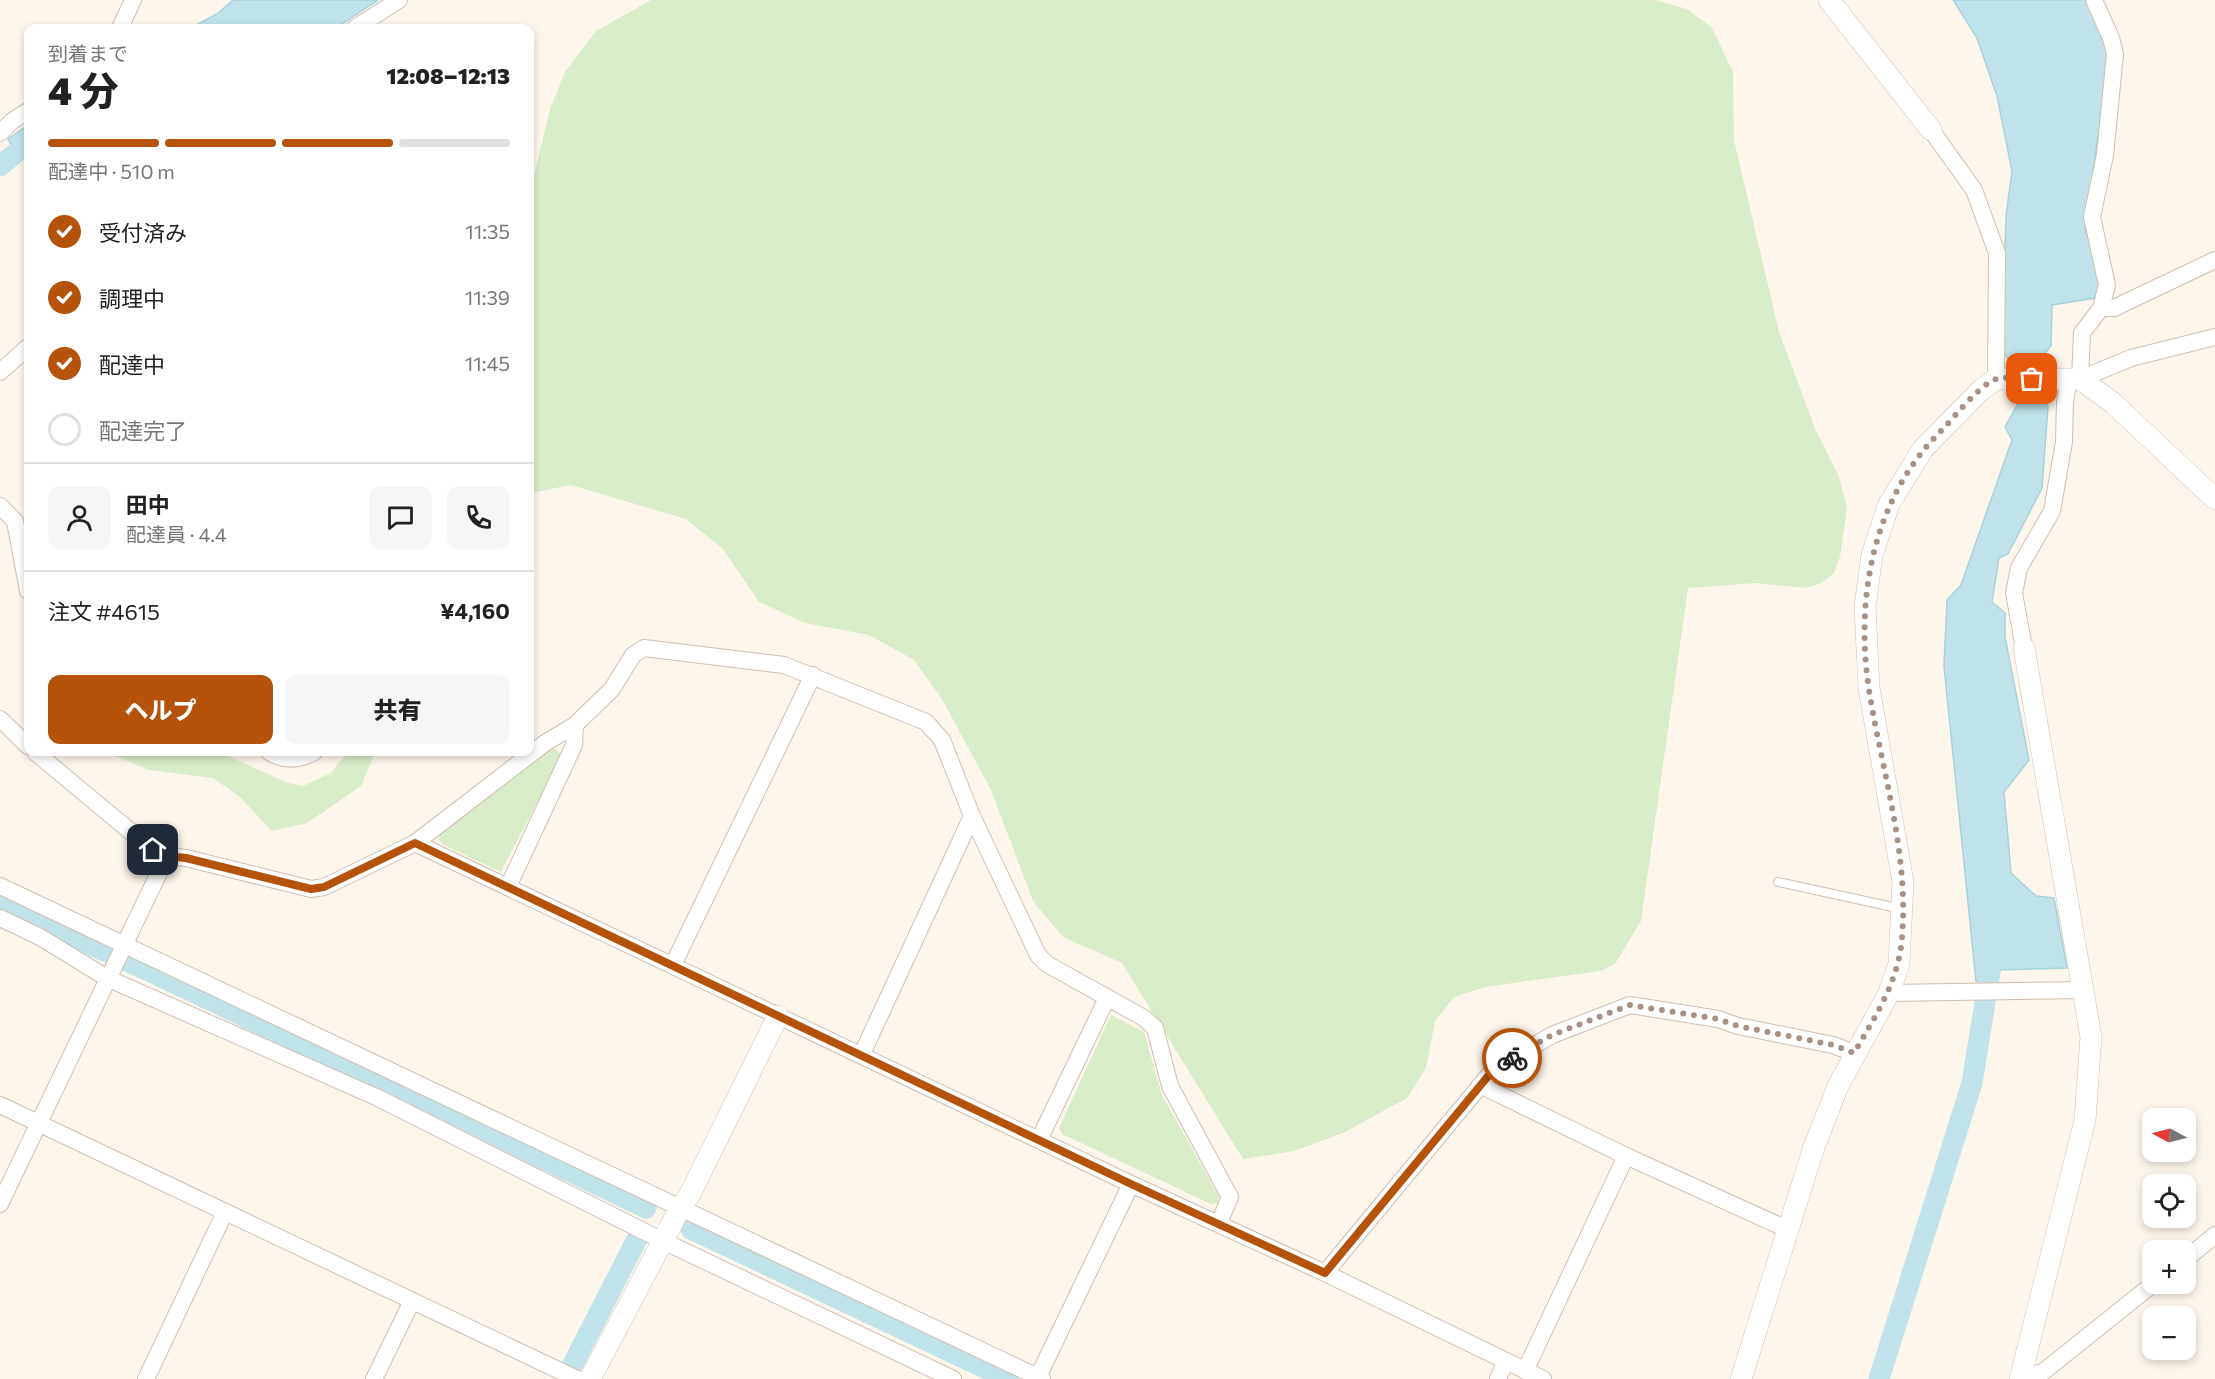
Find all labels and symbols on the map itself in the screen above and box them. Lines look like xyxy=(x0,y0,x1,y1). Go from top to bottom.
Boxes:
pin xyxy=(2006,353,2057,404)
pin xyxy=(127,824,178,875)
courier xyxy=(1482,1028,1542,1088)
north arrow xyxy=(2142,1108,2196,1162)

